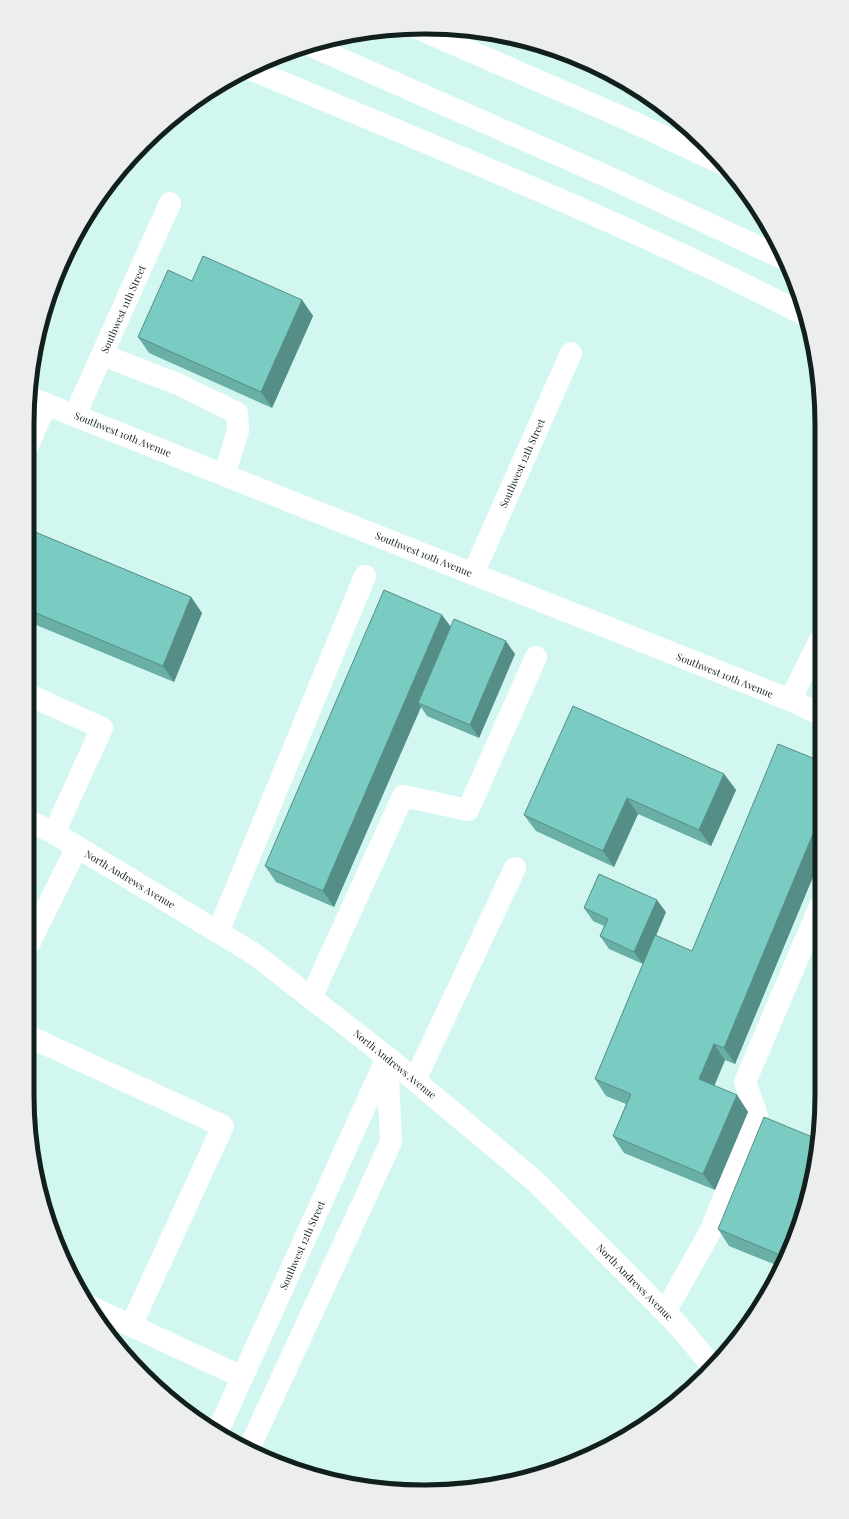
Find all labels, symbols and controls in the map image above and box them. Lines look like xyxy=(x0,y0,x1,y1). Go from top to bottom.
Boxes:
street label: Southwest 11th Street xyxy=(97,262,149,355)
street label: Southwest 10th Avenue xyxy=(72,408,174,460)
street label: Southwest 12th Street xyxy=(496,416,548,510)
street label: Southwest 10th Avenue xyxy=(373,528,475,580)
street label: Southwest 10th Avenue xyxy=(674,649,776,701)
street label: North Andrews Avenue xyxy=(82,846,178,912)
street label: North Andrews Avenue xyxy=(351,1026,439,1102)
street label: Southwest 12th Street xyxy=(276,1198,328,1292)
street label: North Andrews Avenue xyxy=(594,1241,676,1323)

